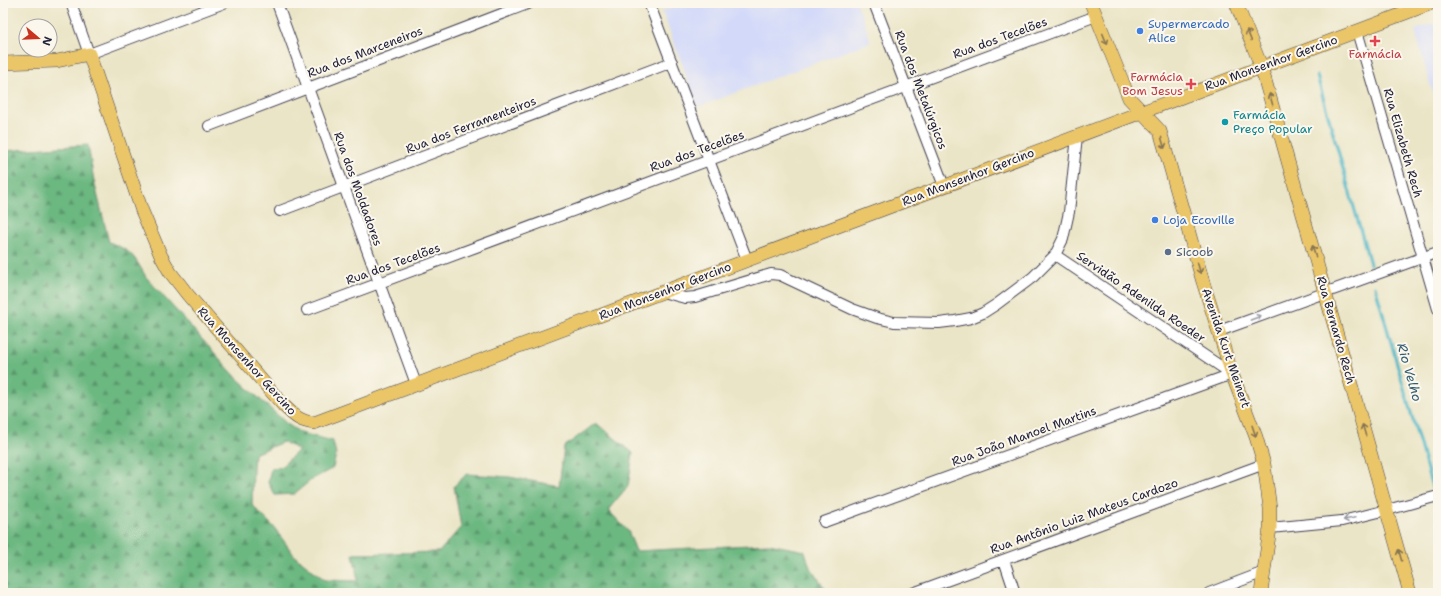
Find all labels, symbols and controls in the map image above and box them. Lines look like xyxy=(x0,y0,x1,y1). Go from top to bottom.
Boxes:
street label: Rua dos Tecelões xyxy=(951,13,1049,63)
place label: Supermercado Alice xyxy=(1148,16,1230,46)
north arrow xyxy=(18,18,58,58)
street label: Rua dos Marceneiros xyxy=(305,23,425,81)
marker: Supermercado Alice xyxy=(1135,26,1145,36)
street label: Rua dos Metalúrgicos xyxy=(891,28,951,152)
one-way arrow xyxy=(1244,29,1252,41)
street label: Rua Monsenhor Gercino xyxy=(1202,31,1340,95)
one-way arrow xyxy=(1102,33,1110,45)
text: N xyxy=(38,35,55,48)
marker: Farmácia xyxy=(1370,36,1380,46)
place label: Farmácia xyxy=(1349,46,1402,62)
place label: Farmácia Bom Jesus xyxy=(1122,69,1184,99)
marker: Farmácia Bom Jesus xyxy=(1186,79,1196,89)
street label: Rua Elizabeth Rech xyxy=(1380,86,1426,200)
street label: Rua dos Ferramenteiros xyxy=(404,93,539,157)
one-way arrow xyxy=(1267,93,1274,106)
place label: Farmácia Preço Popular xyxy=(1233,107,1313,137)
marker: Farmácia Preço Popular xyxy=(1220,117,1230,127)
street label: Rua dos Tecelões xyxy=(648,126,746,176)
street label: Rua dos Moldadores xyxy=(330,130,386,248)
one-way arrow xyxy=(1160,136,1167,149)
street label: Rua Monsenhor Gercino xyxy=(900,144,1036,210)
place label: Loja Ecoville xyxy=(1163,212,1235,228)
marker: Loja Ecoville xyxy=(1150,215,1160,225)
street label: Rua dos Tecelões xyxy=(344,239,442,289)
place label: Sicoob xyxy=(1176,244,1213,260)
one-way arrow xyxy=(1310,245,1317,258)
marker: Sicoob xyxy=(1163,247,1173,257)
street label: Servidão Adenilda Roeder xyxy=(1073,248,1209,346)
street label: Rua Monsenhor Gercino xyxy=(597,258,733,324)
one-way arrow xyxy=(1196,261,1203,274)
street label: Rua Bernardo Rech xyxy=(1313,274,1359,386)
street label: Avenida Kurt Meinert xyxy=(1198,286,1254,410)
street label: Rua Monsenhor Gercino xyxy=(194,303,300,419)
one-way arrow xyxy=(1249,313,1261,321)
water label: Rio Velho xyxy=(1393,341,1426,403)
street label: Rua João Manoel Martins xyxy=(949,402,1099,470)
one-way arrow xyxy=(1360,424,1367,437)
one-way arrow xyxy=(1251,425,1259,437)
street label: Rua Antônio Luiz Mateus Cardozo xyxy=(988,474,1180,558)
one-way arrow xyxy=(1343,516,1356,524)
one-way arrow xyxy=(1396,549,1403,562)

